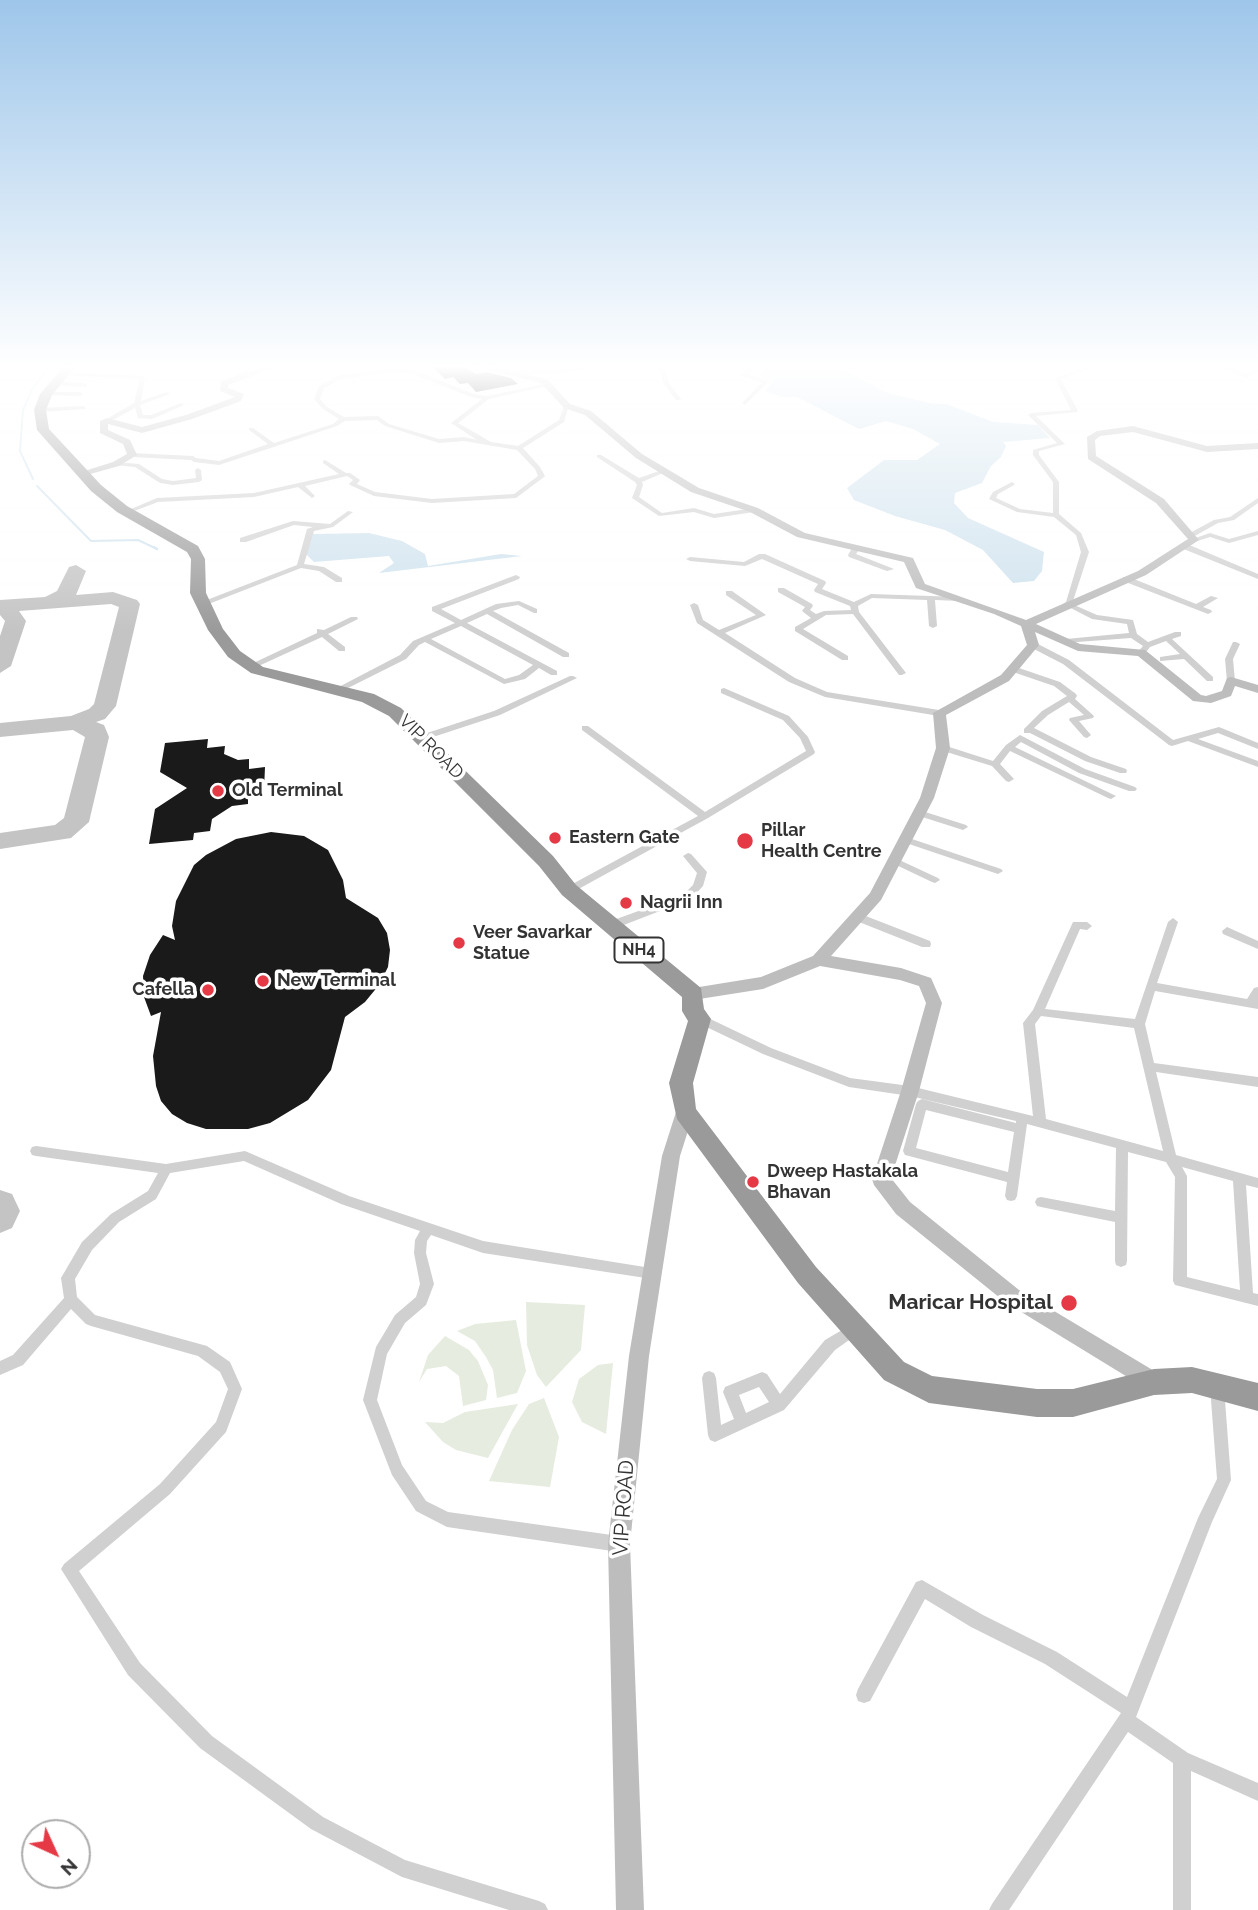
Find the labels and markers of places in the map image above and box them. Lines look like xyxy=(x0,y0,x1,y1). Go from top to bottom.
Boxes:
place label: Old Terminal xyxy=(232,780,343,802)
marker: Old Terminal xyxy=(210,783,226,799)
place label: Pillar Health Centre xyxy=(761,820,882,862)
place label: Eastern Gate xyxy=(569,827,680,849)
marker: Eastern Gate xyxy=(547,830,563,846)
marker: Pillar Health Centre xyxy=(735,831,755,851)
place label: Nagrii Inn xyxy=(640,892,723,914)
marker: Nagrii Inn xyxy=(618,895,634,911)
place label: Veer Savarkar Statue xyxy=(473,922,592,964)
marker: Veer Savarkar Statue xyxy=(451,935,467,951)
place label: New Terminal xyxy=(277,970,396,992)
marker: New Terminal xyxy=(255,973,271,989)
place label: Cafella xyxy=(132,979,194,1001)
marker: Cafella xyxy=(200,982,216,998)
place label: Dweep Hastakala Bhavan xyxy=(767,1161,918,1204)
marker: Dweep Hastakala Bhavan xyxy=(745,1174,761,1190)
place label: Maricar Hospital xyxy=(888,1290,1053,1316)
marker: Maricar Hospital xyxy=(1059,1293,1079,1313)

